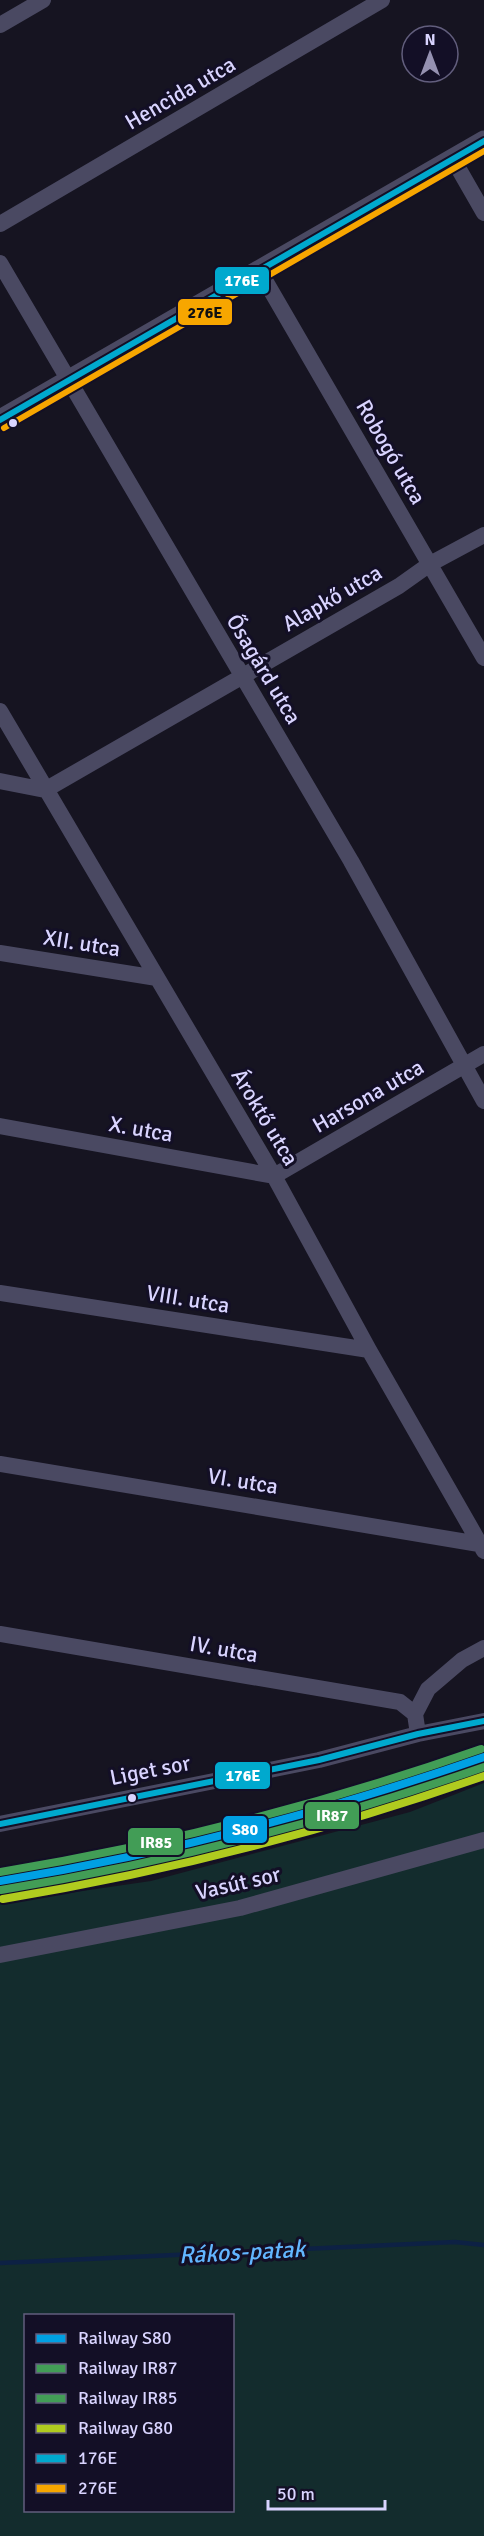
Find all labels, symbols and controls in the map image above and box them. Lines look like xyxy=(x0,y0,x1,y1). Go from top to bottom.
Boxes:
north arrow xyxy=(400,24,460,84)
text: N xyxy=(424,30,436,50)
street label: Hencida utca xyxy=(120,51,240,135)
line badge: 176E xyxy=(214,266,270,295)
text: 176E xyxy=(224,271,260,291)
line badge: 276E xyxy=(177,298,233,326)
text: 276E xyxy=(187,303,223,323)
street label: Robogó utca xyxy=(350,395,432,509)
unlabelled marker xyxy=(7,417,19,429)
street label: Alapkő utca xyxy=(277,559,387,637)
street label: Ősagárd utca xyxy=(221,609,307,729)
street label: XII. utca xyxy=(42,924,122,962)
street label: Harsona utca xyxy=(307,1053,429,1139)
street label: Ároktő utca xyxy=(225,1064,305,1170)
street label: X. utca xyxy=(107,1110,175,1148)
street label: VIII. utca xyxy=(145,1279,231,1319)
street label: VI. utca xyxy=(206,1462,280,1500)
street label: IV. utca xyxy=(188,1630,260,1668)
street label: Liget sor xyxy=(107,1749,193,1791)
line badge: 176E xyxy=(214,1761,271,1790)
text: 176E xyxy=(225,1766,261,1786)
unlabelled marker xyxy=(126,1792,138,1804)
line badge: IR87 xyxy=(304,1801,360,1830)
text: IR87 xyxy=(316,1806,348,1826)
line badge: S80 xyxy=(222,1815,268,1844)
text: S80 xyxy=(232,1820,258,1840)
line badge: IR85 xyxy=(127,1827,184,1856)
text: IR85 xyxy=(140,1833,172,1853)
street label: Vasút sor xyxy=(193,1860,283,1906)
water label: Rákos-patak xyxy=(178,2234,308,2270)
legend xyxy=(24,2314,234,2512)
text: Railway S80 xyxy=(78,2327,171,2349)
text: Railway IR87 xyxy=(78,2357,178,2379)
text: Railway IR85 xyxy=(78,2387,178,2409)
text: Railway G80 xyxy=(78,2417,173,2439)
text: 176E xyxy=(78,2447,117,2469)
scale bar xyxy=(268,2473,385,2511)
text: 276E xyxy=(78,2477,117,2499)
text: 50 m xyxy=(277,2483,315,2505)

